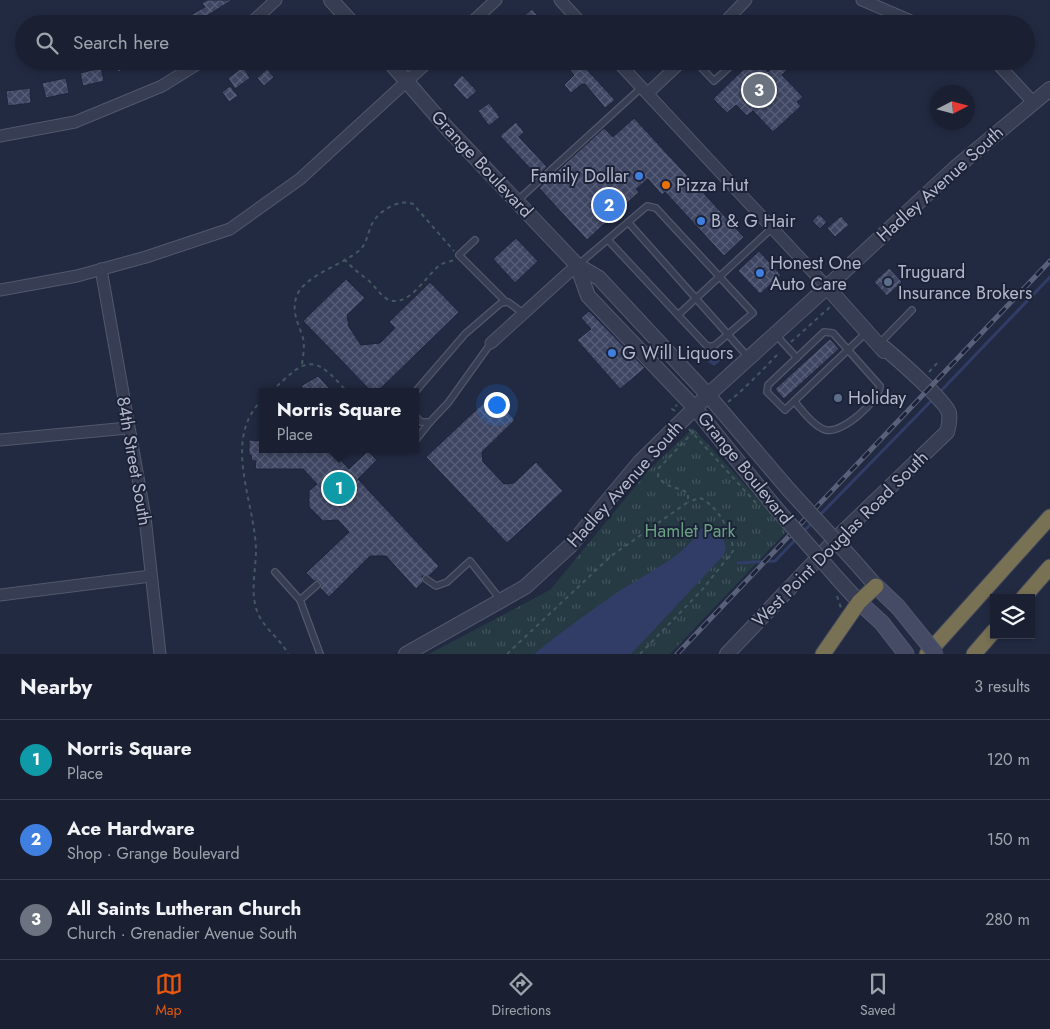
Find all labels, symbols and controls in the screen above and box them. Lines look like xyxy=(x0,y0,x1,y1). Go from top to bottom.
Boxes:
search box xyxy=(15,15,1035,70)
icon: search xyxy=(33,29,61,57)
text: Search here xyxy=(73,29,169,56)
pin: 3 xyxy=(743,71,775,109)
north arrow xyxy=(930,85,975,130)
street label: Grange Boulevard xyxy=(425,104,539,224)
street label: Hadley Avenue South xyxy=(871,120,1009,248)
place label: Family Dollar xyxy=(531,163,630,189)
marker: Family Dollar xyxy=(633,170,645,182)
place label: Pizza Hut xyxy=(676,172,749,198)
marker: Pizza Hut xyxy=(660,179,672,191)
pin: 2 xyxy=(593,186,625,224)
place label: B & G Hair xyxy=(711,208,797,234)
marker: B & G Hair xyxy=(695,215,707,227)
place label: Honest One Auto Care xyxy=(770,250,861,297)
place label: Truguard Insurance Brokers xyxy=(898,259,1032,306)
marker: Honest One Auto Care xyxy=(754,267,766,279)
marker: Truguard Insurance Brokers xyxy=(882,276,894,288)
place label: G Will Liquors xyxy=(622,340,733,366)
marker: G Will Liquors xyxy=(606,347,618,359)
place label: Holiday xyxy=(848,385,906,411)
popup xyxy=(259,388,419,453)
your location xyxy=(484,392,510,418)
marker: Holiday xyxy=(832,392,844,404)
street label: 84th Street South xyxy=(110,394,158,528)
text: Norris Square xyxy=(277,396,401,423)
street label: Grange Boulevard xyxy=(691,406,799,530)
street label: Hadley Avenue South xyxy=(561,415,689,553)
text: Place xyxy=(277,423,313,446)
street label: West Point Douglas Road South xyxy=(746,445,934,633)
pin: 1 xyxy=(323,469,355,507)
park label: Hamlet Park xyxy=(645,518,735,544)
map controls xyxy=(990,594,1035,639)
button: layers xyxy=(990,594,1035,639)
text: Nearby xyxy=(20,672,92,702)
text: 3 results xyxy=(974,675,1030,698)
text: Norris Square xyxy=(67,735,192,762)
text: 1 xyxy=(32,748,40,771)
text: 120 m xyxy=(987,748,1030,771)
text: Place xyxy=(67,762,103,785)
text: Ace Hardware xyxy=(67,815,195,842)
text: 2 xyxy=(31,828,41,851)
text: 150 m xyxy=(987,828,1030,851)
text: Shop · Grange Boulevard xyxy=(67,842,240,865)
text: All Saints Lutheran Church xyxy=(67,895,301,922)
text: 3 xyxy=(31,908,41,931)
text: 280 m xyxy=(985,908,1030,931)
text: Church · Grenadier Avenue South xyxy=(67,922,297,945)
tab: Map xyxy=(155,970,183,1020)
tab: Directions xyxy=(492,970,551,1020)
tab: Saved xyxy=(860,970,895,1020)

